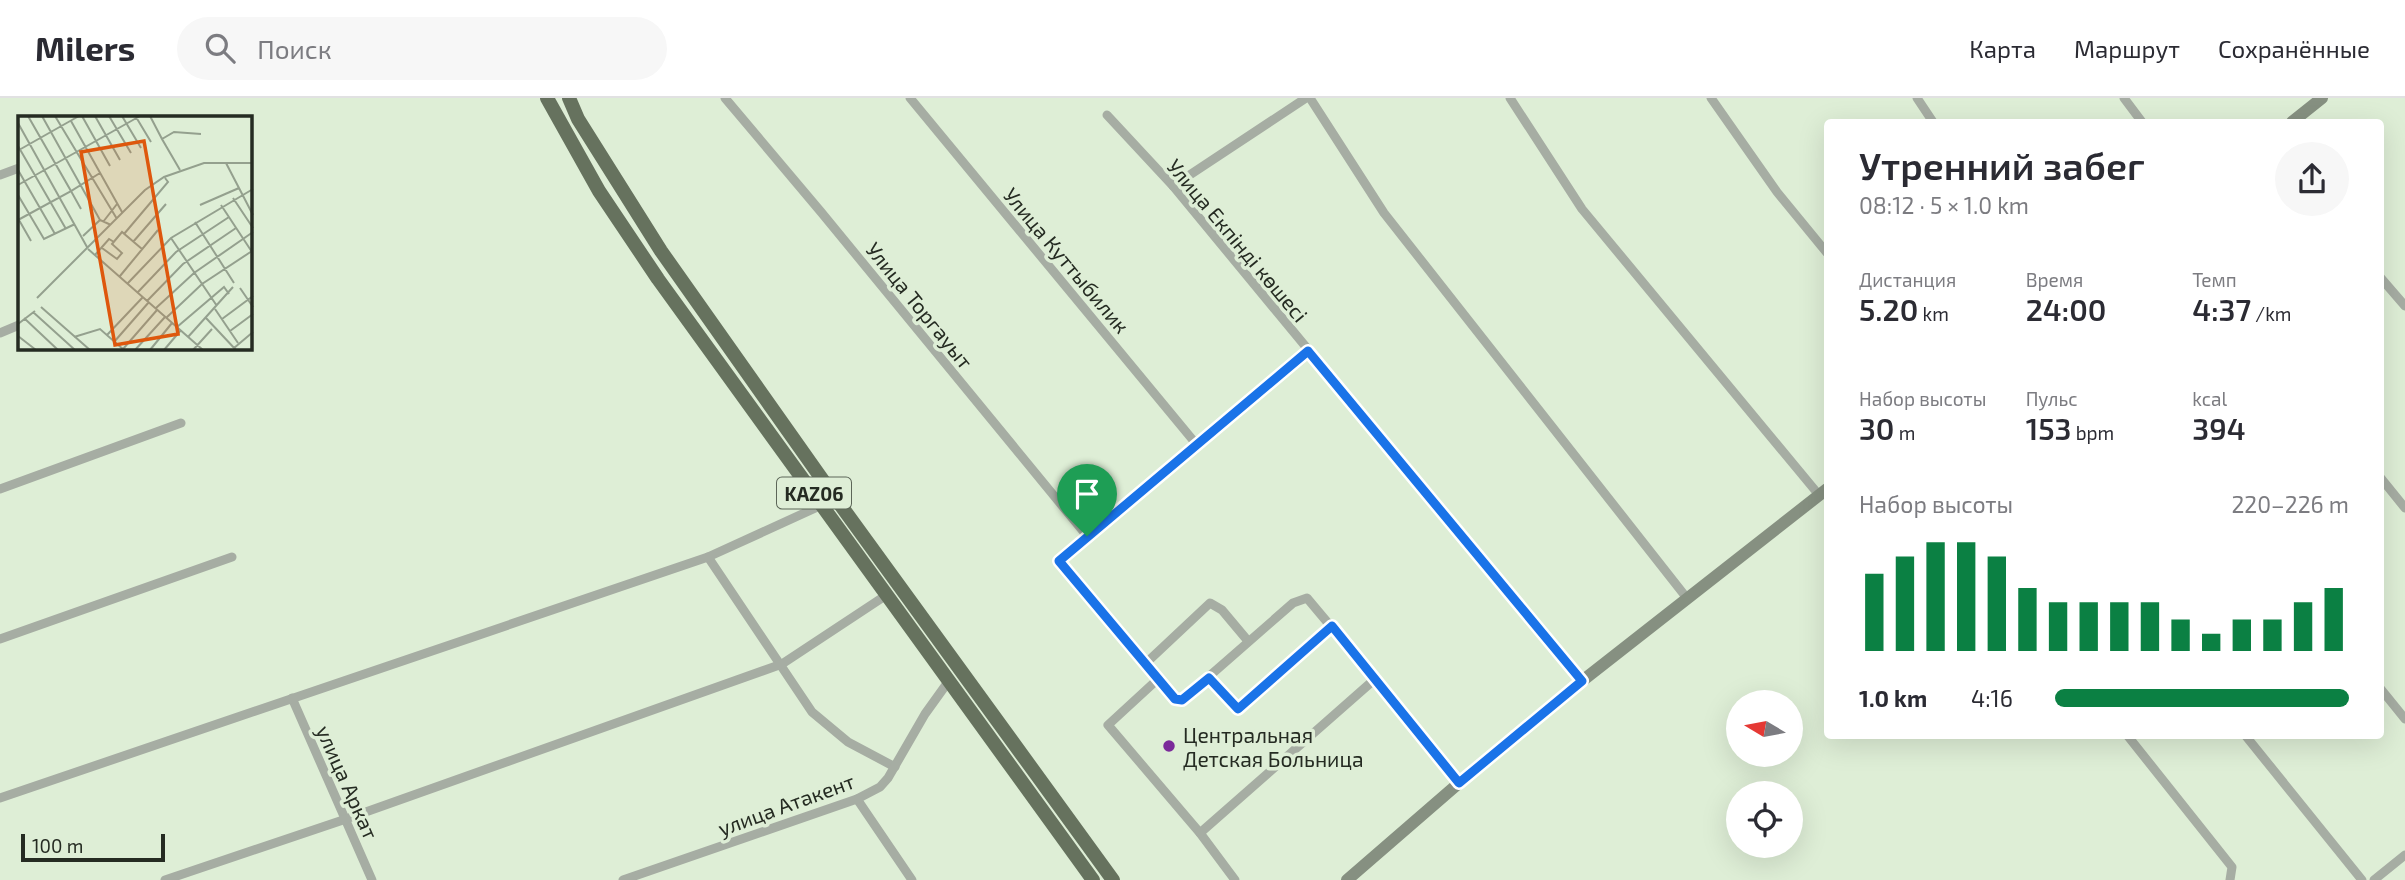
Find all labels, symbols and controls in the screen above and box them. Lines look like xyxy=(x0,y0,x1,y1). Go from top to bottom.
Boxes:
search box xyxy=(177,17,667,80)
text: Milers xyxy=(35,28,135,68)
icon: search xyxy=(201,29,239,67)
text: Поиск xyxy=(257,33,332,64)
text: Карта xyxy=(1969,34,2036,63)
text: Маршрут xyxy=(2074,34,2180,63)
text: Сохранённые xyxy=(2218,34,2370,63)
inset map xyxy=(18,116,252,350)
text: Утренний забег xyxy=(1859,142,2145,188)
button: share xyxy=(2275,142,2349,216)
street label: Улица Екпінді көшесі xyxy=(1163,153,1313,327)
street label: Улица Куттыбилик xyxy=(998,182,1135,338)
text: 08:12 · 5 × 1.0 km xyxy=(1859,191,2029,219)
street label: Улица Торгауыт xyxy=(861,237,979,374)
text: Дистанция xyxy=(1859,268,1956,291)
text: Время xyxy=(2026,268,2083,291)
text: Темп xyxy=(2192,268,2237,291)
text: 5.20 xyxy=(1859,291,1918,327)
text: 24:00 xyxy=(2026,291,2106,327)
text: 4:37 xyxy=(2192,291,2251,327)
text: km xyxy=(1918,302,1949,325)
text: /km xyxy=(2251,302,2292,325)
text: Набор высоты xyxy=(1859,387,1986,410)
text: Пульс xyxy=(2026,387,2078,410)
text: kcal xyxy=(2192,387,2227,410)
text: 30 xyxy=(1859,410,1894,446)
text: 153 xyxy=(2026,410,2071,446)
text: 394 xyxy=(2192,410,2246,446)
text: m xyxy=(1894,421,1915,444)
text: bpm xyxy=(2071,421,2114,444)
pin xyxy=(1057,464,1117,536)
icon: arrive xyxy=(1068,475,1106,513)
road number: KАZ06 xyxy=(777,478,851,508)
text: Набор высоты xyxy=(1859,490,2013,518)
text: 220–226 m xyxy=(2231,490,2349,518)
text: 1.0 km xyxy=(1859,684,1927,712)
text: 4:16 xyxy=(1971,684,2013,712)
north arrow xyxy=(1726,690,1802,766)
map controls xyxy=(1726,690,1803,858)
street label: улица Аркат xyxy=(311,721,384,843)
place label: Центральная Детская Больница xyxy=(1183,722,1364,771)
marker: Центральная Детская Больница xyxy=(1161,738,1177,754)
street label: улица Атакент xyxy=(714,768,858,841)
button: locate xyxy=(1726,781,1803,858)
scale bar xyxy=(21,831,164,863)
text: 100 m xyxy=(32,834,83,857)

